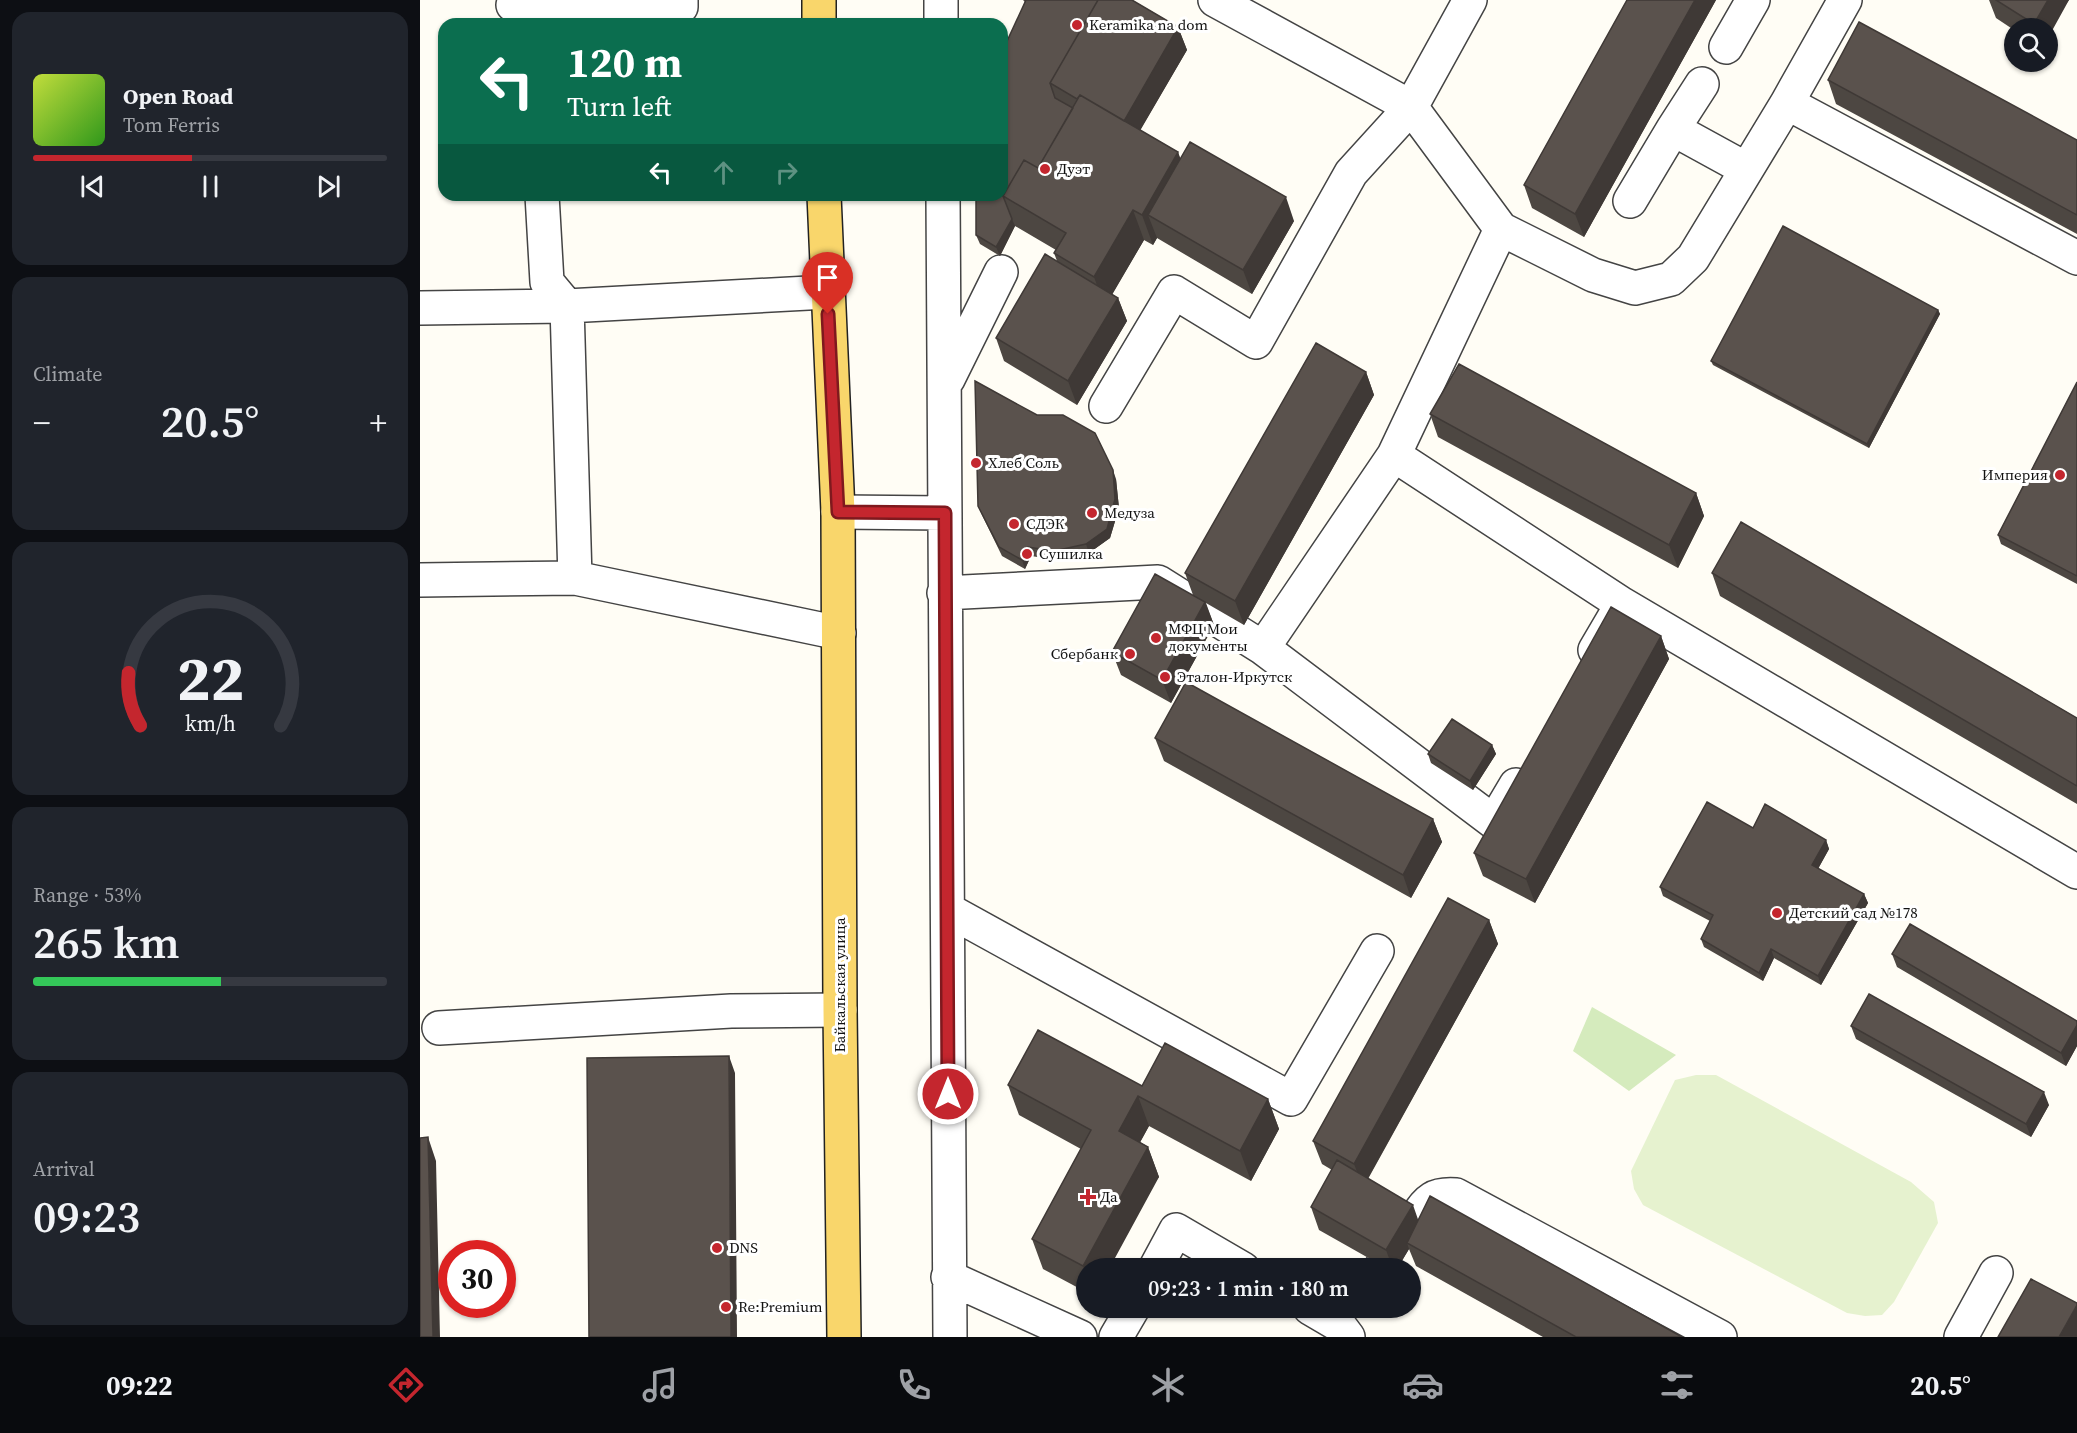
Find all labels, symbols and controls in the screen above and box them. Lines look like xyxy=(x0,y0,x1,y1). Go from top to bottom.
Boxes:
place label: Keramika na dom xyxy=(1089,14,1208,35)
marker: Keramika na dom xyxy=(1070,18,1084,32)
map controls xyxy=(2004,18,2058,72)
button: search xyxy=(2004,18,2058,72)
text: 120 m xyxy=(567,33,682,91)
icon: left xyxy=(468,42,546,120)
text: Open Road xyxy=(123,81,233,111)
text: Turn left xyxy=(567,88,671,125)
text: Tom Ferris xyxy=(123,111,220,139)
icon: left xyxy=(644,156,677,189)
icon: ahead xyxy=(707,156,740,189)
icon: right xyxy=(770,156,803,189)
place label: Дуэт xyxy=(1057,158,1090,179)
marker: Дуэт xyxy=(1038,162,1052,176)
icon: previous xyxy=(76,170,109,203)
icon: pause xyxy=(194,170,227,203)
icon: next xyxy=(312,170,345,203)
pin xyxy=(802,252,853,314)
icon: arrive xyxy=(811,261,844,294)
text: Climate xyxy=(33,360,102,388)
text: 20.5° xyxy=(161,390,259,452)
text: − xyxy=(33,400,51,445)
text: + xyxy=(370,400,387,445)
place label: Хлеб Соль xyxy=(988,452,1060,473)
marker: Хлеб Соль xyxy=(969,456,983,470)
place label: Империя xyxy=(1982,464,2048,485)
marker: Империя xyxy=(2053,468,2067,482)
place label: Медуза xyxy=(1104,502,1155,523)
marker: Медуза xyxy=(1085,506,1099,520)
place label: СДЭК xyxy=(1026,513,1065,534)
marker: СДЭК xyxy=(1007,517,1021,531)
place label: Сушилка xyxy=(1039,543,1103,564)
marker: Сушилка xyxy=(1020,547,1034,561)
place label: МФЦ Мои документы xyxy=(1168,618,1248,656)
marker: МФЦ Мои документы xyxy=(1149,631,1163,645)
text: 22 xyxy=(176,635,244,721)
place label: Сбербанк xyxy=(1051,643,1119,664)
marker: Сбербанк xyxy=(1123,647,1137,661)
place label: Эталон-Иркутск xyxy=(1177,666,1293,687)
marker: Эталон-Иркутск xyxy=(1158,670,1172,684)
text: km/h xyxy=(184,709,236,738)
text: Range · 53% xyxy=(33,881,142,909)
place label: Детский сад №178 xyxy=(1789,902,1918,923)
marker: Детский сад №178 xyxy=(1770,906,1784,920)
text: 265 km xyxy=(33,911,180,973)
street label: Байкальская улица xyxy=(829,917,850,1053)
position arrow xyxy=(916,1062,980,1126)
text: Arrival xyxy=(33,1155,95,1183)
text: 09:23 xyxy=(33,1185,140,1247)
place label: Да xyxy=(1100,1186,1118,1207)
marker: Да xyxy=(1081,1190,1095,1204)
place label: DNS xyxy=(729,1237,758,1258)
speed limit sign: 30 xyxy=(438,1240,516,1318)
marker: DNS xyxy=(710,1241,724,1255)
text: 09:23 · 1 min · 180 m xyxy=(1148,1273,1349,1303)
place label: Re:Premium xyxy=(738,1296,823,1317)
marker: Re:Premium xyxy=(719,1300,733,1314)
icon: directions xyxy=(385,1364,427,1406)
icon: music xyxy=(639,1364,681,1406)
icon: phone xyxy=(893,1364,935,1406)
icon: climate xyxy=(1147,1364,1189,1406)
icon: car xyxy=(1402,1364,1444,1406)
icon: filters xyxy=(1656,1364,1698,1406)
text: 09:22 xyxy=(106,1367,173,1404)
text: 20.5° xyxy=(1910,1367,1971,1404)

